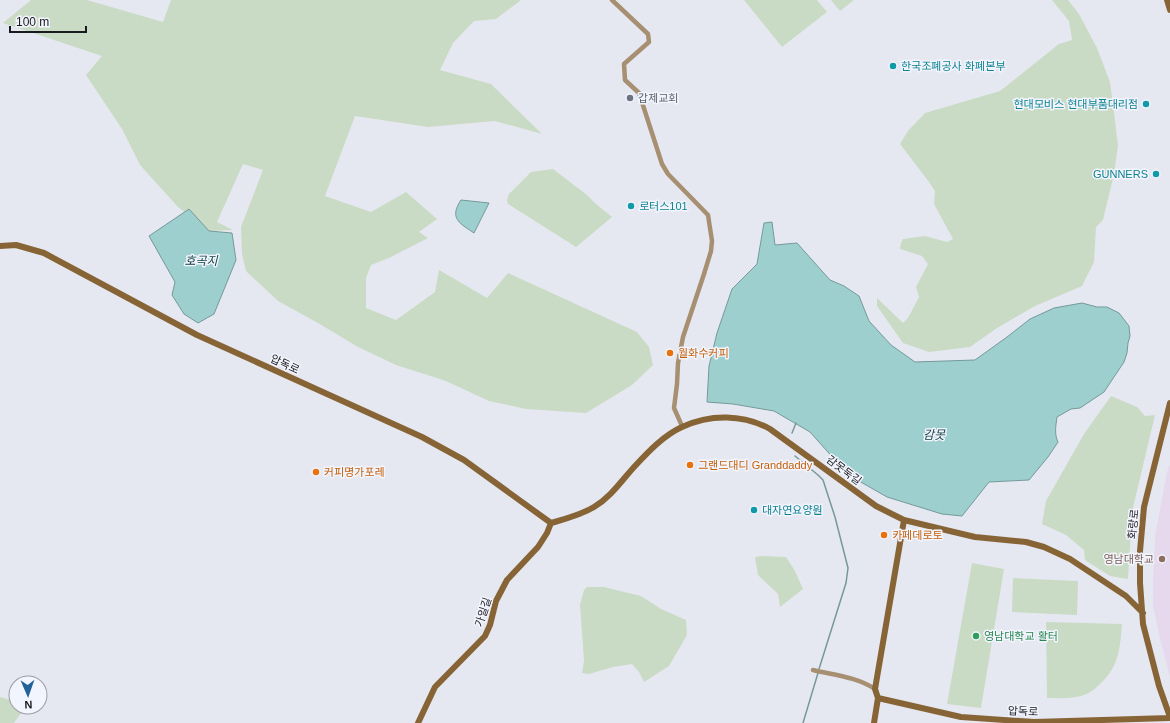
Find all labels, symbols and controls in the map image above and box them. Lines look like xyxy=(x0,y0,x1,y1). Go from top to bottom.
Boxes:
scale bar xyxy=(10,8,86,34)
text: 100 m xyxy=(16,15,49,29)
place label: 한국조폐공사 화폐본부 xyxy=(901,60,1005,72)
marker: 한국조폐공사 화폐본부 xyxy=(888,61,898,71)
place label: 갑제교회 xyxy=(638,92,678,104)
marker: 갑제교회 xyxy=(625,93,635,103)
place label: 현대모비스 현대부품대리점 xyxy=(1014,98,1138,110)
marker: 현대모비스 현대부품대리점 xyxy=(1141,99,1151,109)
place label: GUNNERS xyxy=(1093,168,1148,180)
marker: GUNNERS xyxy=(1151,169,1161,179)
place label: 로터스101 xyxy=(639,200,688,212)
marker: 로터스101 xyxy=(626,201,636,211)
water label: 호곡지 xyxy=(184,254,219,268)
place label: 월화수커피 xyxy=(678,347,729,359)
marker: 월화수커피 xyxy=(665,348,675,358)
street label: 압독로 xyxy=(269,352,301,376)
water label: 감못 xyxy=(923,428,946,442)
street label: 감못둑길 xyxy=(824,453,864,487)
place label: 그랜드대디 Granddaddy xyxy=(698,459,813,471)
marker: 그랜드대디 Granddaddy xyxy=(685,460,695,470)
place label: 커피명가포레 xyxy=(324,466,385,478)
marker: 커피명가포레 xyxy=(311,467,321,477)
place label: 대자연요양원 xyxy=(762,504,823,516)
marker: 대자연요양원 xyxy=(749,505,759,515)
street label: 화랑로 xyxy=(1125,508,1141,540)
place label: 카페데로토 xyxy=(892,529,943,541)
marker: 카페데로토 xyxy=(879,530,889,540)
place label: 영남대학교 xyxy=(1103,553,1154,565)
marker: 영남대학교 xyxy=(1157,554,1167,564)
street label: 가일길 xyxy=(473,596,493,628)
place label: 영남대학교 활터 xyxy=(984,630,1058,642)
marker: 영남대학교 활터 xyxy=(971,631,981,641)
north arrow xyxy=(8,675,48,715)
text: N xyxy=(24,699,33,711)
street label: 압독로 xyxy=(1008,704,1038,718)

